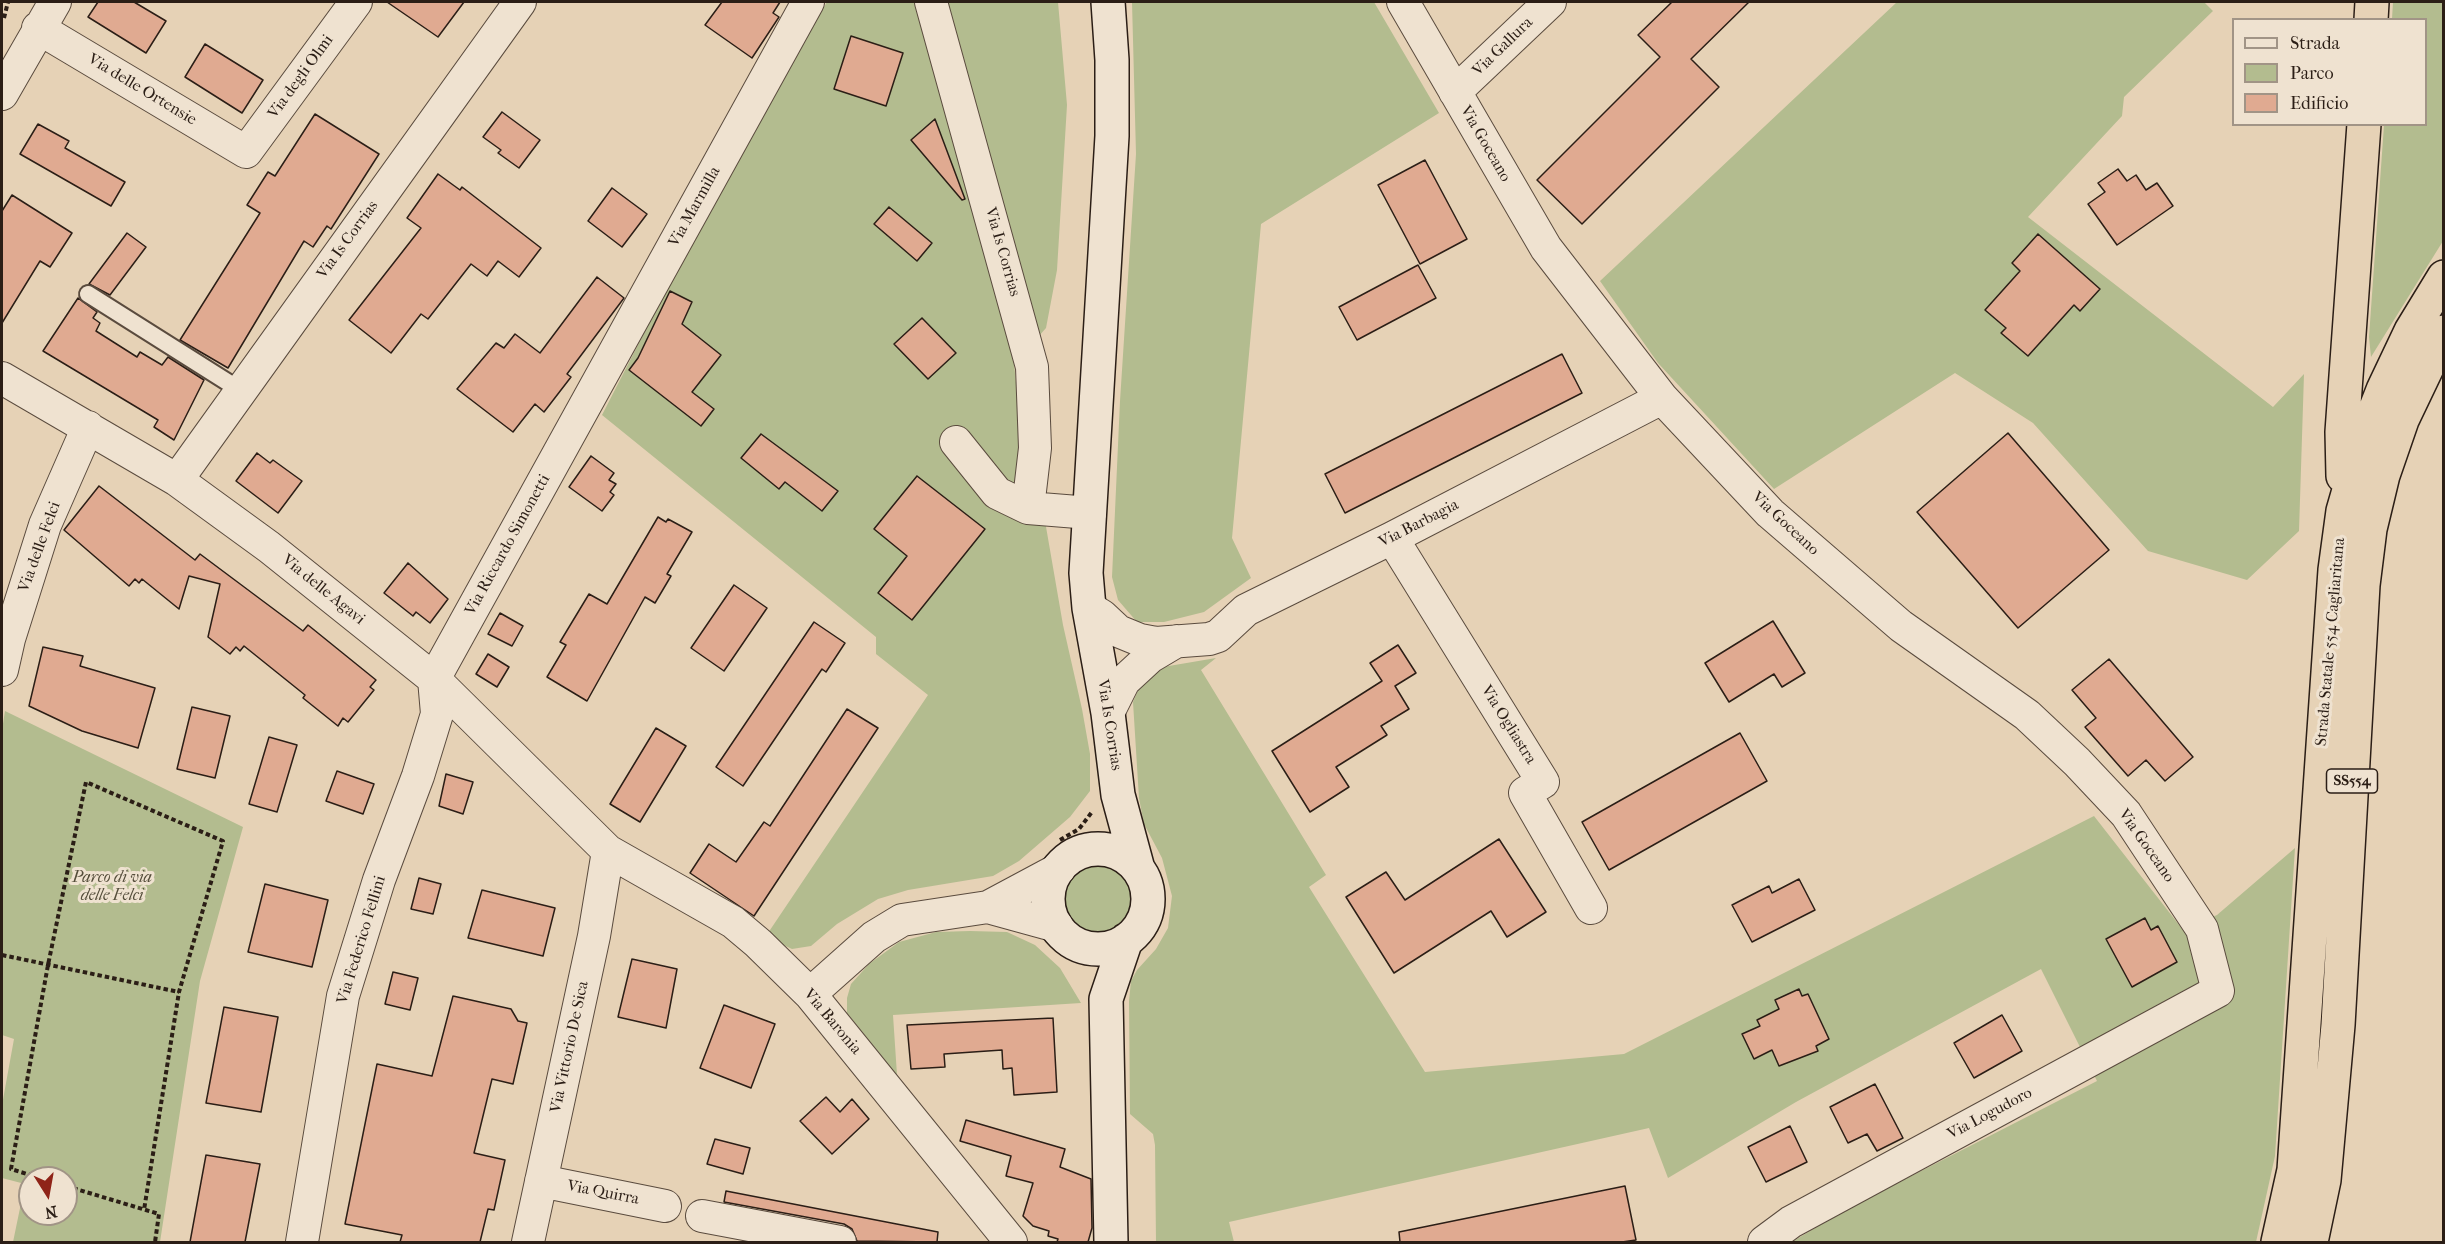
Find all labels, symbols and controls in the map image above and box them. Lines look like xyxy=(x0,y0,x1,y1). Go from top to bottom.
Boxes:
street label: Via Gallura xyxy=(1469,13,1537,81)
legend xyxy=(2232,18,2427,126)
street label: Via degli Olmi xyxy=(264,31,338,123)
text: Strada xyxy=(2290,33,2340,54)
street label: Via delle Ortensie xyxy=(84,50,200,130)
text: Parco xyxy=(2290,63,2334,84)
text: Edificio xyxy=(2290,93,2348,114)
street label: Via Goceano xyxy=(1455,102,1515,186)
street label: Via Marmilla xyxy=(665,163,725,251)
street label: Via Is Corrias xyxy=(313,197,383,283)
street label: Via Is Corrias xyxy=(980,205,1024,299)
street label: Via Riccardo Simonetti xyxy=(461,471,555,619)
street label: Via Goceano xyxy=(1747,488,1823,560)
street label: Via Barbagia xyxy=(1376,496,1462,552)
street label: Via delle Felci xyxy=(15,499,65,595)
street label: Strada Statale 554 Cagliaritana xyxy=(2312,537,2350,747)
street label: Via delle Agavi xyxy=(278,551,368,629)
street label: Via Is Corrias xyxy=(1092,678,1126,772)
street label: Via Ogliastra xyxy=(1476,682,1540,768)
road number: SS554 xyxy=(2326,769,2378,793)
street label: Via Goceano xyxy=(2114,806,2178,886)
park label: Parco di via delle Felci xyxy=(72,868,152,906)
street label: Via Federico Fellini xyxy=(333,874,391,1006)
street label: Via Vittorio De Sica xyxy=(547,979,593,1115)
street label: Via Baronia xyxy=(799,985,865,1059)
street label: Via Logudoro xyxy=(1944,1084,2036,1144)
north arrow xyxy=(18,1166,78,1226)
street label: Via Quirra xyxy=(565,1177,641,1209)
text: N xyxy=(43,1202,59,1223)

